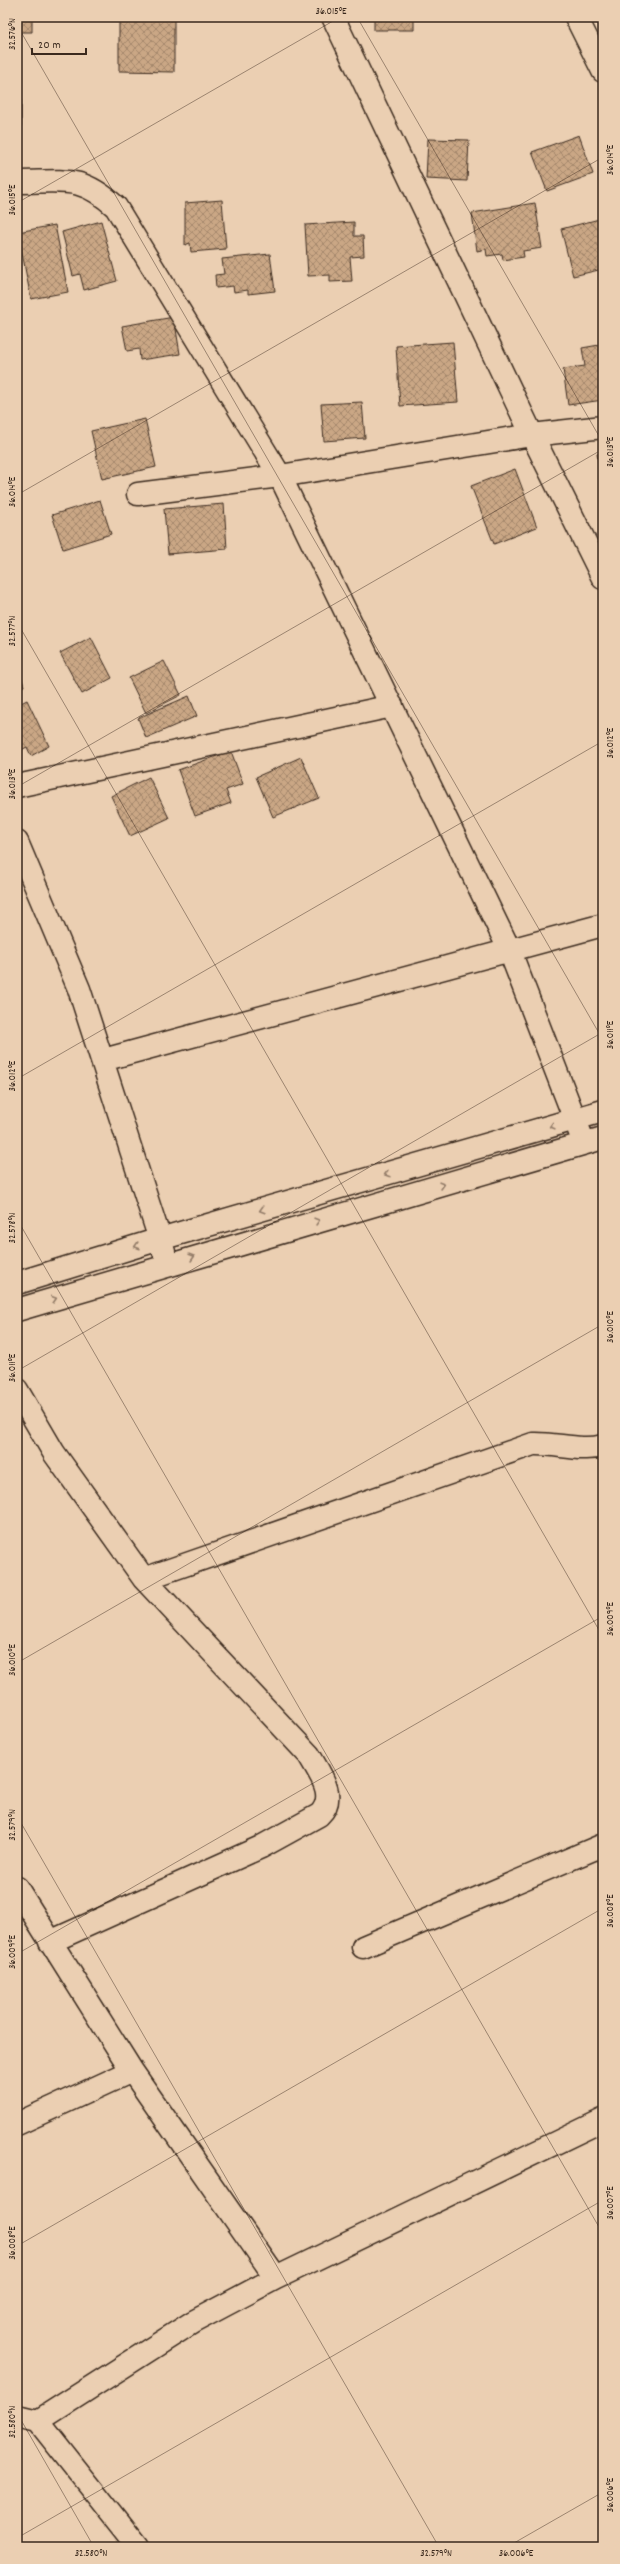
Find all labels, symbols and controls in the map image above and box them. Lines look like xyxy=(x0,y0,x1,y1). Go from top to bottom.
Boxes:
text: 36.015°E xyxy=(315,5,347,19)
text: 32.576°N xyxy=(6,18,20,50)
scale bar xyxy=(32,30,86,56)
text: 20 m xyxy=(38,37,61,54)
text: 36.014°E xyxy=(604,144,618,175)
text: 36.015°E xyxy=(6,184,20,216)
text: 36.013°E xyxy=(604,436,618,467)
text: 36.014°E xyxy=(6,476,20,507)
text: 32.577°N xyxy=(6,615,20,646)
text: 36.012°E xyxy=(604,727,618,758)
text: 36.013°E xyxy=(6,768,20,799)
text: 36.011°E xyxy=(604,1020,618,1049)
text: 36.012°E xyxy=(6,1060,20,1091)
one-way arrow xyxy=(549,1121,556,1130)
one-way arrow xyxy=(384,1169,391,1178)
one-way arrow xyxy=(438,1181,445,1190)
one-way arrow xyxy=(259,1205,265,1213)
text: 32.578°N xyxy=(6,1212,20,1244)
one-way arrow xyxy=(313,1217,320,1226)
one-way arrow xyxy=(134,1241,141,1250)
one-way arrow xyxy=(189,1253,196,1262)
one-way arrow xyxy=(51,1295,58,1304)
text: 36.010°E xyxy=(604,1311,618,1343)
text: 36.011°E xyxy=(6,1353,20,1382)
text: 36.009°E xyxy=(604,1601,618,1636)
text: 36.010°E xyxy=(6,1644,20,1676)
text: 32.579°N xyxy=(6,1809,20,1841)
text: 36.008°E xyxy=(604,1894,618,1928)
text: 36.009°E xyxy=(6,1934,20,1969)
text: 36.007°E xyxy=(604,2186,618,2220)
text: 36.008°E xyxy=(6,2226,20,2260)
text: 32.580°N xyxy=(6,2406,20,2438)
text: 36.006°E xyxy=(604,2477,618,2512)
text: 32.580°N xyxy=(75,2547,107,2561)
text: 32.579°N xyxy=(420,2547,452,2561)
text: 36.006°E xyxy=(499,2547,534,2561)

